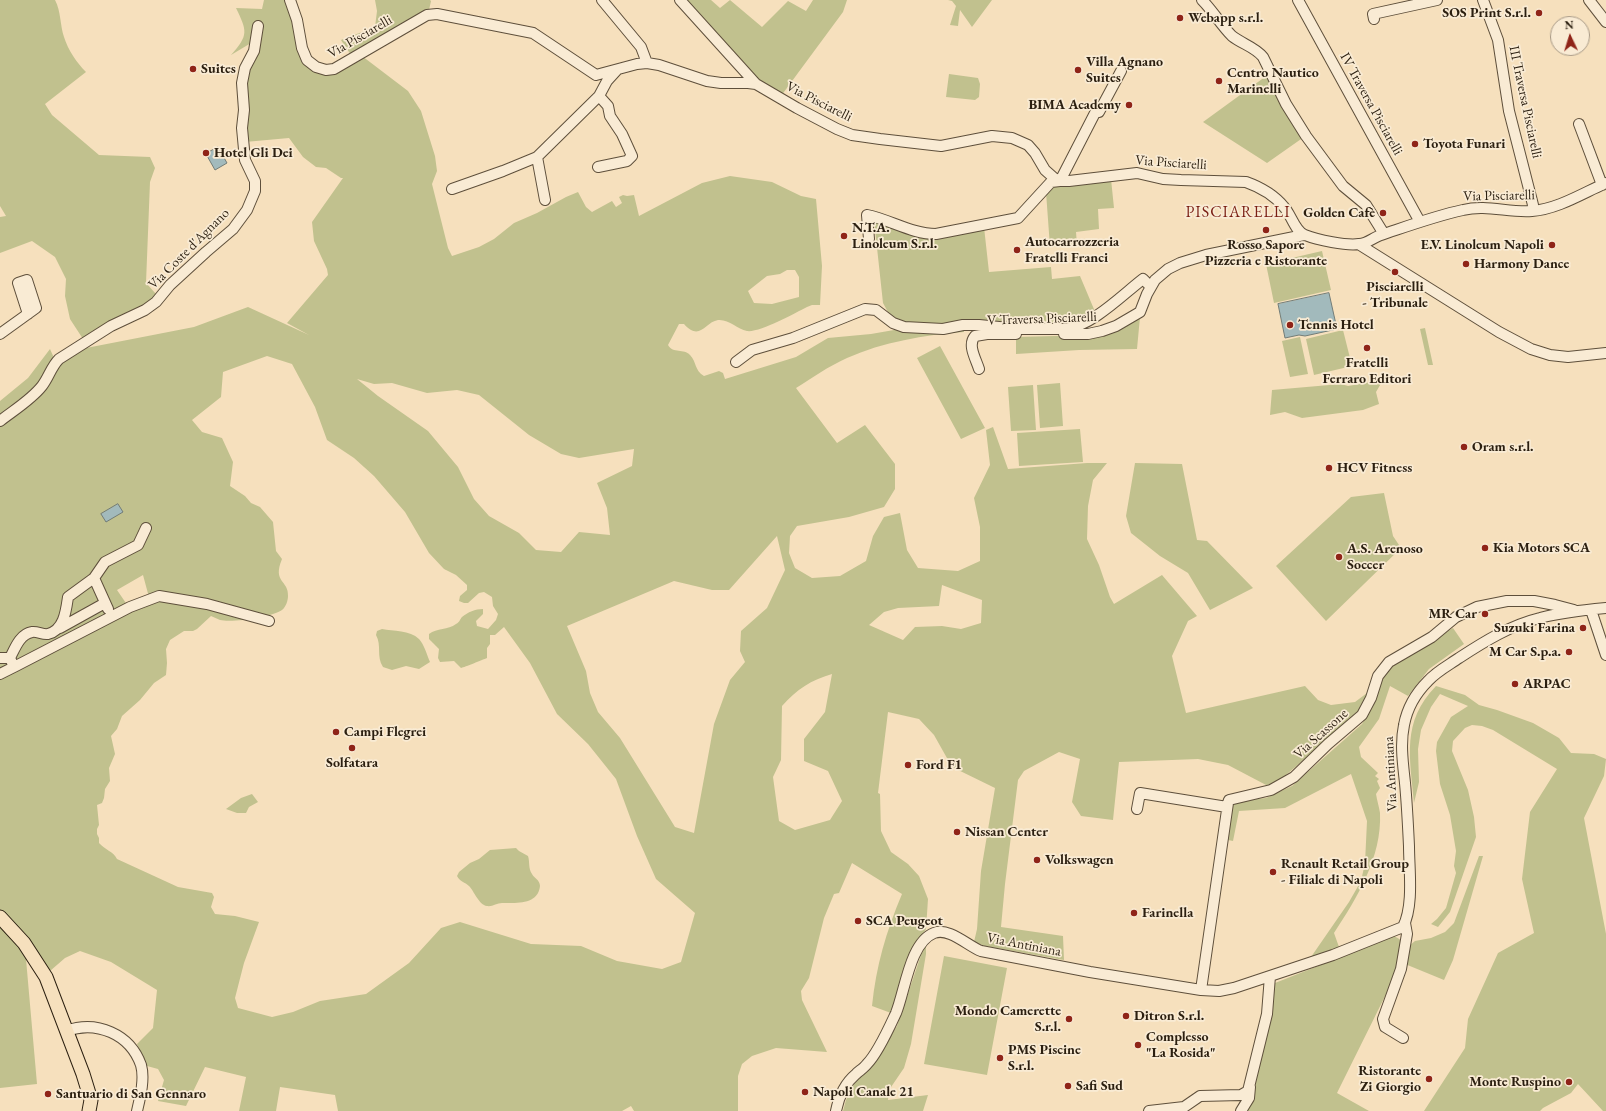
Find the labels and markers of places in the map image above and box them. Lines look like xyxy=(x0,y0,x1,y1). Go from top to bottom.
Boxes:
place label: SOS Print S.r.l. xyxy=(1442,5,1531,21)
marker: SOS Print S.r.l. xyxy=(1534,8,1544,18)
place label: Webapp s.r.l. xyxy=(1188,10,1263,26)
marker: Webapp s.r.l. xyxy=(1175,13,1185,23)
place label: Villa Agnano Suites xyxy=(1086,54,1163,86)
place label: Suites xyxy=(201,61,236,77)
marker: Suites xyxy=(188,64,198,74)
marker: Villa Agnano Suites xyxy=(1073,65,1083,75)
place label: Centro Nautico Marinelli xyxy=(1227,65,1319,98)
marker: Centro Nautico Marinelli xyxy=(1214,76,1224,86)
place label: BIMA Academy xyxy=(1028,97,1121,113)
marker: BIMA Academy xyxy=(1124,100,1134,110)
place label: Toyota Funari xyxy=(1423,136,1505,152)
marker: Toyota Funari xyxy=(1410,139,1420,149)
place label: Hotel Gli Dei xyxy=(214,145,293,161)
marker: Hotel Gli Dei xyxy=(201,148,211,158)
place label: Golden Cafè xyxy=(1303,205,1375,221)
marker: Golden Cafè xyxy=(1378,208,1388,218)
place label: N.T.A. Linoleum S.r.l. xyxy=(852,220,937,252)
marker: Rosso Sapore Pizzeria e Ristorante xyxy=(1261,225,1271,235)
marker: N.T.A. Linoleum S.r.l. xyxy=(839,231,849,241)
place label: Autocarrozzeria Fratelli Franci xyxy=(1025,234,1119,266)
place label: Rosso Sapore Pizzeria e Ristorante xyxy=(1205,237,1327,270)
place label: E.V. Linoleum Napoli xyxy=(1421,237,1544,253)
marker: E.V. Linoleum Napoli xyxy=(1547,240,1557,250)
marker: Autocarrozzeria Fratelli Franci xyxy=(1012,245,1022,255)
place label: Harmony Dance xyxy=(1474,256,1569,272)
marker: Harmony Dance xyxy=(1461,259,1471,269)
marker: Pisciarelli - Tribunale xyxy=(1390,267,1400,277)
place label: Pisciarelli - Tribunale xyxy=(1362,279,1428,312)
place label: Tennis Hotel xyxy=(1298,317,1374,333)
marker: Tennis Hotel xyxy=(1285,320,1295,330)
marker: Fratelli Ferraro Editori xyxy=(1362,343,1372,353)
place label: Fratelli Ferraro Editori xyxy=(1323,355,1411,388)
place label: Oram s.r.l. xyxy=(1472,439,1534,455)
marker: Oram s.r.l. xyxy=(1459,442,1469,452)
place label: HCV Fitness xyxy=(1337,460,1412,476)
marker: HCV Fitness xyxy=(1324,463,1334,473)
place label: Kia Motors SCA xyxy=(1493,540,1590,556)
place label: A.S. Arenoso Soccer xyxy=(1347,541,1423,574)
marker: Kia Motors SCA xyxy=(1480,543,1490,553)
marker: A.S. Arenoso Soccer xyxy=(1334,552,1344,562)
place label: MR Car xyxy=(1429,606,1477,622)
marker: MR Car xyxy=(1480,609,1490,619)
place label: Suzuki Farina xyxy=(1494,620,1575,636)
marker: Suzuki Farina xyxy=(1578,623,1588,633)
place label: M Car S.p.a. xyxy=(1489,644,1561,660)
marker: M Car S.p.a. xyxy=(1564,647,1574,657)
place label: ARPAC xyxy=(1523,676,1571,692)
marker: ARPAC xyxy=(1510,679,1520,689)
place label: Campi Flegrei xyxy=(344,724,426,740)
marker: Campi Flegrei xyxy=(331,727,341,737)
marker: Solfatara xyxy=(347,743,357,753)
place label: Solfatara xyxy=(326,755,378,771)
place label: Ford F1 xyxy=(916,757,962,773)
marker: Ford F1 xyxy=(903,760,913,770)
place label: Nissan Center xyxy=(965,824,1048,840)
marker: Nissan Center xyxy=(952,827,962,837)
place label: Volkswagen xyxy=(1045,852,1114,868)
marker: Volkswagen xyxy=(1032,855,1042,865)
place label: Renault Retail Group - Filiale di Napoli xyxy=(1281,856,1409,888)
marker: Renault Retail Group - Filiale di Napoli xyxy=(1268,867,1278,877)
place label: Farinella xyxy=(1142,905,1193,921)
marker: Farinella xyxy=(1129,908,1139,918)
place label: SCA Peugeot xyxy=(866,913,943,929)
marker: SCA Peugeot xyxy=(853,916,863,926)
place label: Mondo Camerette S.r.l. xyxy=(955,1003,1061,1036)
place label: Ditron S.r.l. xyxy=(1134,1008,1204,1024)
marker: Ditron S.r.l. xyxy=(1121,1011,1131,1021)
marker: Mondo Camerette S.r.l. xyxy=(1064,1014,1074,1024)
place label: Complesso "La Rosida" xyxy=(1146,1029,1216,1062)
marker: Complesso "La Rosida" xyxy=(1133,1040,1143,1050)
place label: PMS Piscine S.r.l. xyxy=(1008,1042,1081,1074)
marker: PMS Piscine S.r.l. xyxy=(995,1053,1005,1063)
place label: Ristorante Zi Giorgio xyxy=(1358,1063,1421,1096)
marker: Ristorante Zi Giorgio xyxy=(1424,1074,1434,1084)
place label: Monte Ruspino xyxy=(1469,1074,1561,1090)
marker: Monte Ruspino xyxy=(1564,1077,1574,1087)
place label: Safi Sud xyxy=(1076,1078,1123,1094)
marker: Safi Sud xyxy=(1063,1081,1073,1091)
place label: Napoli Canale 21 xyxy=(813,1084,914,1100)
place label: Santuario di San Gennaro xyxy=(56,1086,206,1102)
marker: Napoli Canale 21 xyxy=(800,1087,810,1097)
marker: Santuario di San Gennaro xyxy=(43,1089,53,1099)

